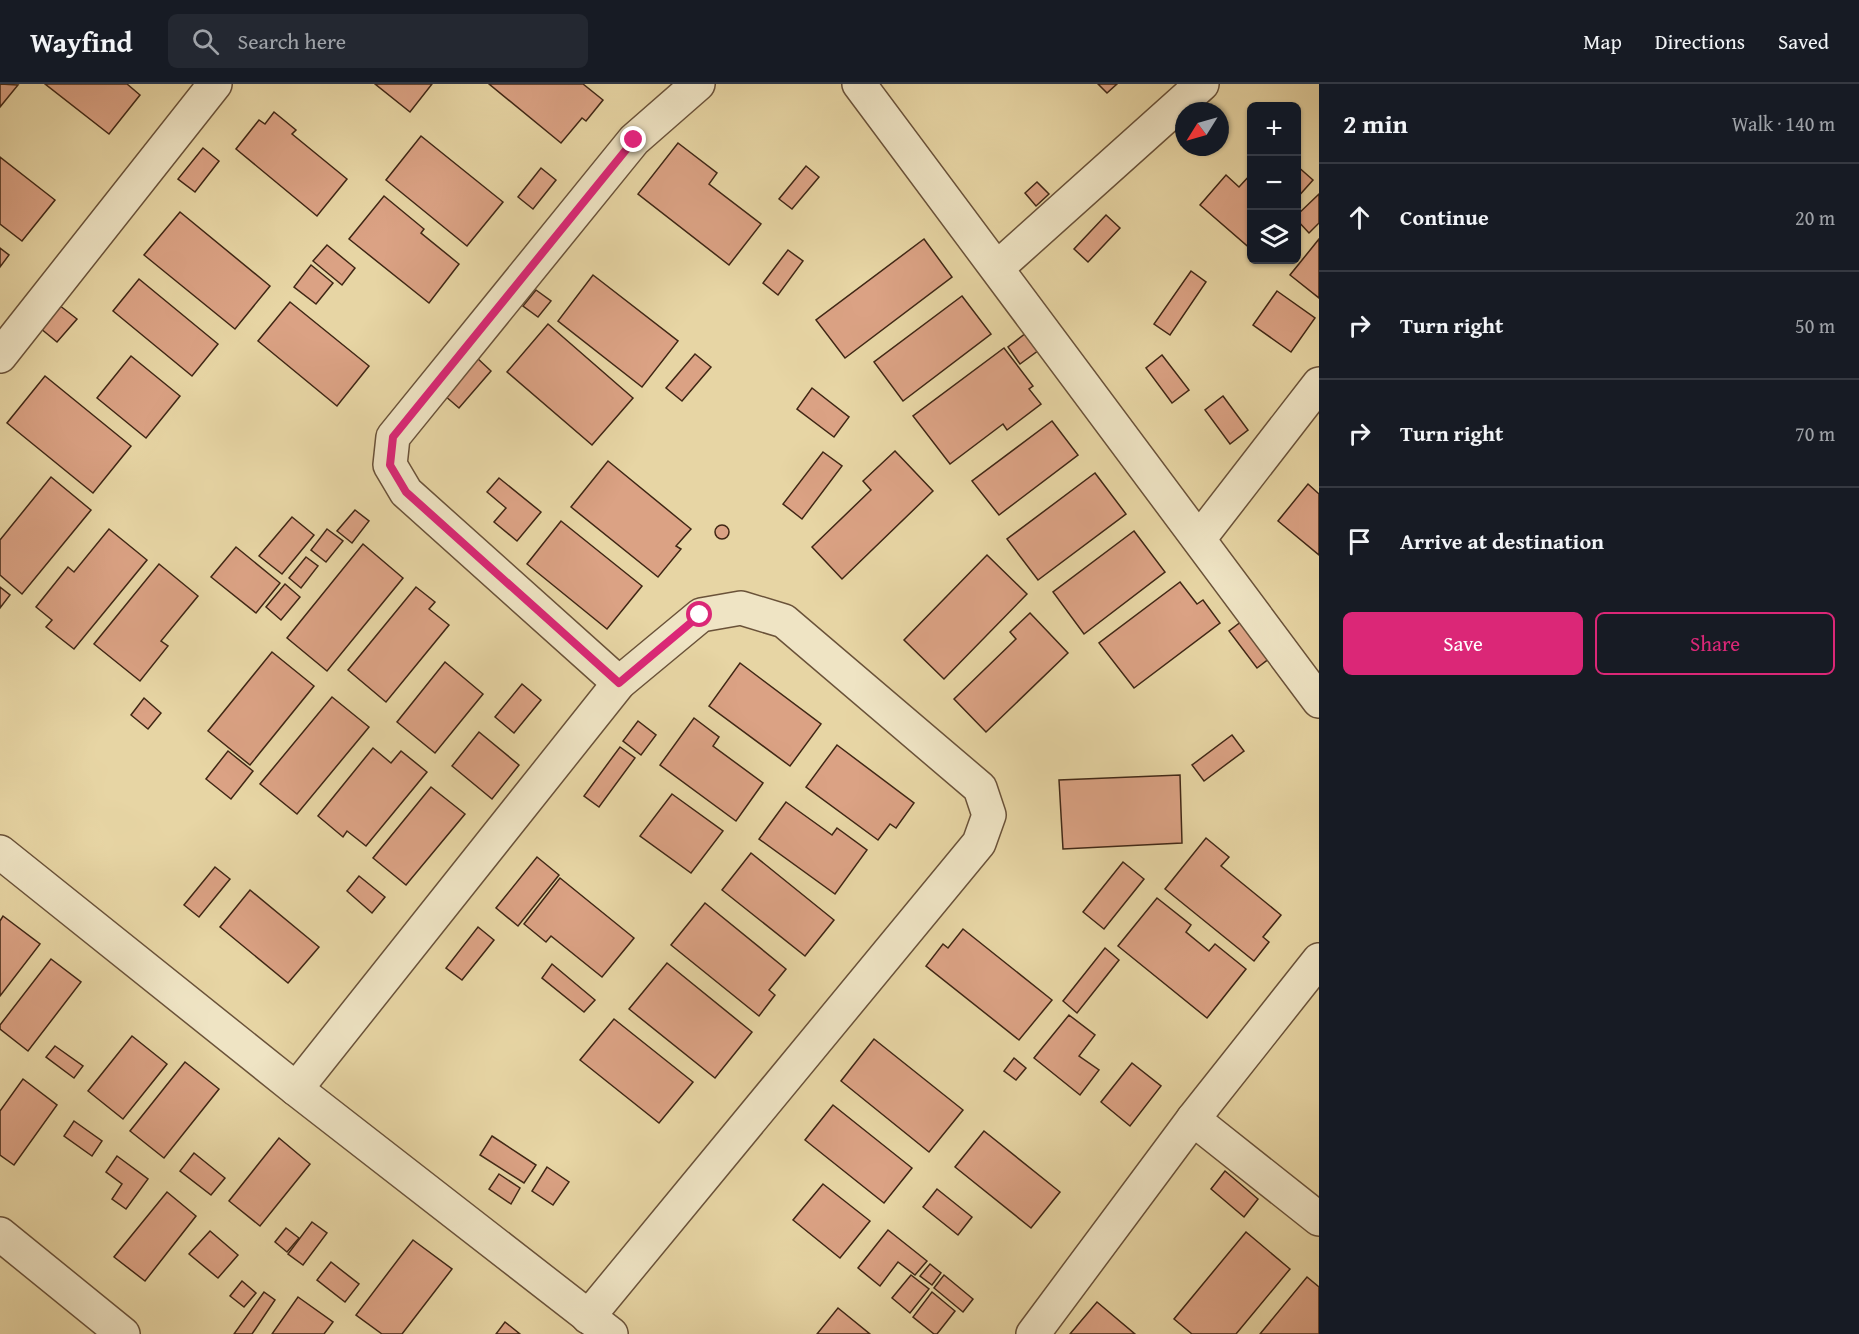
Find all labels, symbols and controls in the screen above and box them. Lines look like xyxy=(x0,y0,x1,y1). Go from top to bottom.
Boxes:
search box xyxy=(168,14,588,68)
text: Wayfind xyxy=(30,21,132,62)
icon: search xyxy=(189,25,222,58)
text: Search here xyxy=(237,25,346,57)
text: Map xyxy=(1583,26,1622,57)
text: Directions xyxy=(1655,26,1745,57)
text: Saved xyxy=(1778,26,1829,57)
north arrow xyxy=(1175,102,1229,156)
map controls xyxy=(1247,102,1301,264)
button: + xyxy=(1247,102,1301,156)
text: 2 min xyxy=(1343,104,1408,143)
text: Walk · 140 m xyxy=(1732,109,1835,138)
route end xyxy=(620,126,646,152)
button: − xyxy=(1247,156,1301,210)
icon: ahead xyxy=(1343,201,1376,234)
text: Continue xyxy=(1400,201,1489,233)
text: 20 m xyxy=(1795,203,1835,232)
button: layers xyxy=(1247,210,1301,264)
icon: right xyxy=(1343,309,1376,342)
text: Turn right xyxy=(1400,309,1503,341)
text: 50 m xyxy=(1795,311,1835,340)
icon: right xyxy=(1343,417,1376,450)
text: Turn right xyxy=(1400,417,1503,449)
text: 70 m xyxy=(1795,419,1835,448)
icon: arrive xyxy=(1343,525,1376,558)
text: Arrive at destination xyxy=(1400,525,1604,557)
route start xyxy=(686,601,712,627)
button: Save xyxy=(1343,612,1583,675)
button: Share xyxy=(1595,612,1835,675)

